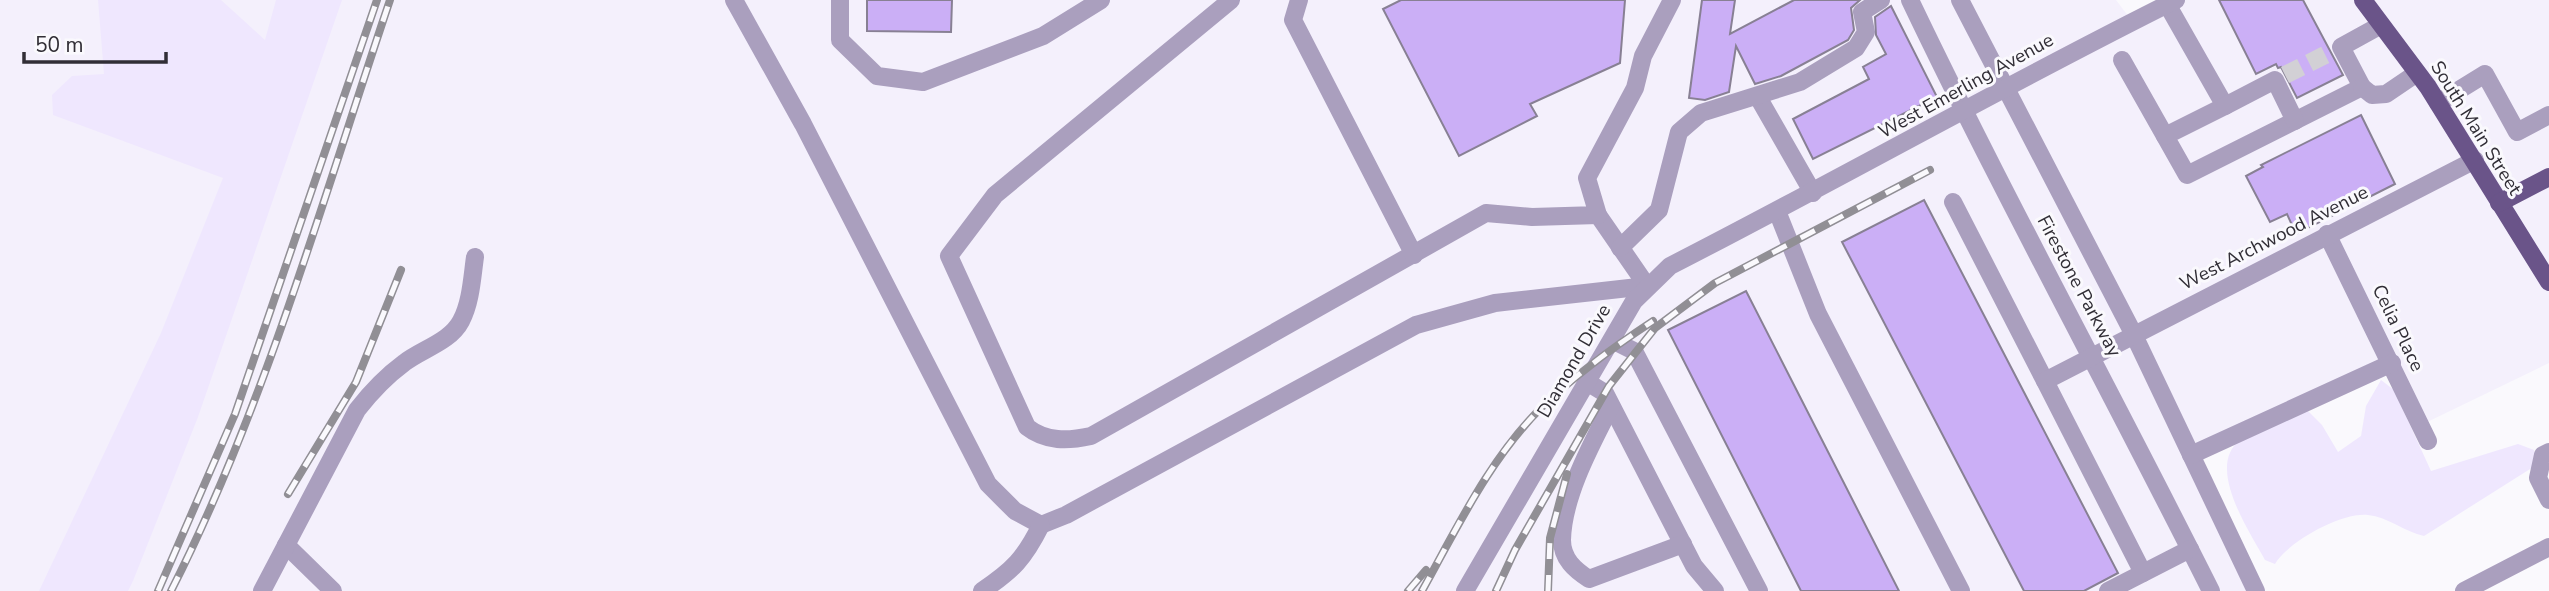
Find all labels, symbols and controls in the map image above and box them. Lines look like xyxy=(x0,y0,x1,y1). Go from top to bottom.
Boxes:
scale bar xyxy=(24,21,166,65)
street label: West Emerling Avenue xyxy=(1874,27,2058,145)
text: 50 m xyxy=(35,31,84,59)
street label: South Main Street xyxy=(2424,56,2528,200)
street label: West Archwood Avenue xyxy=(2175,179,2373,297)
street label: Firestone Parkway xyxy=(2031,211,2127,361)
street label: Celia Place xyxy=(2366,280,2430,376)
street label: Diamond Drive xyxy=(1531,299,1617,423)

